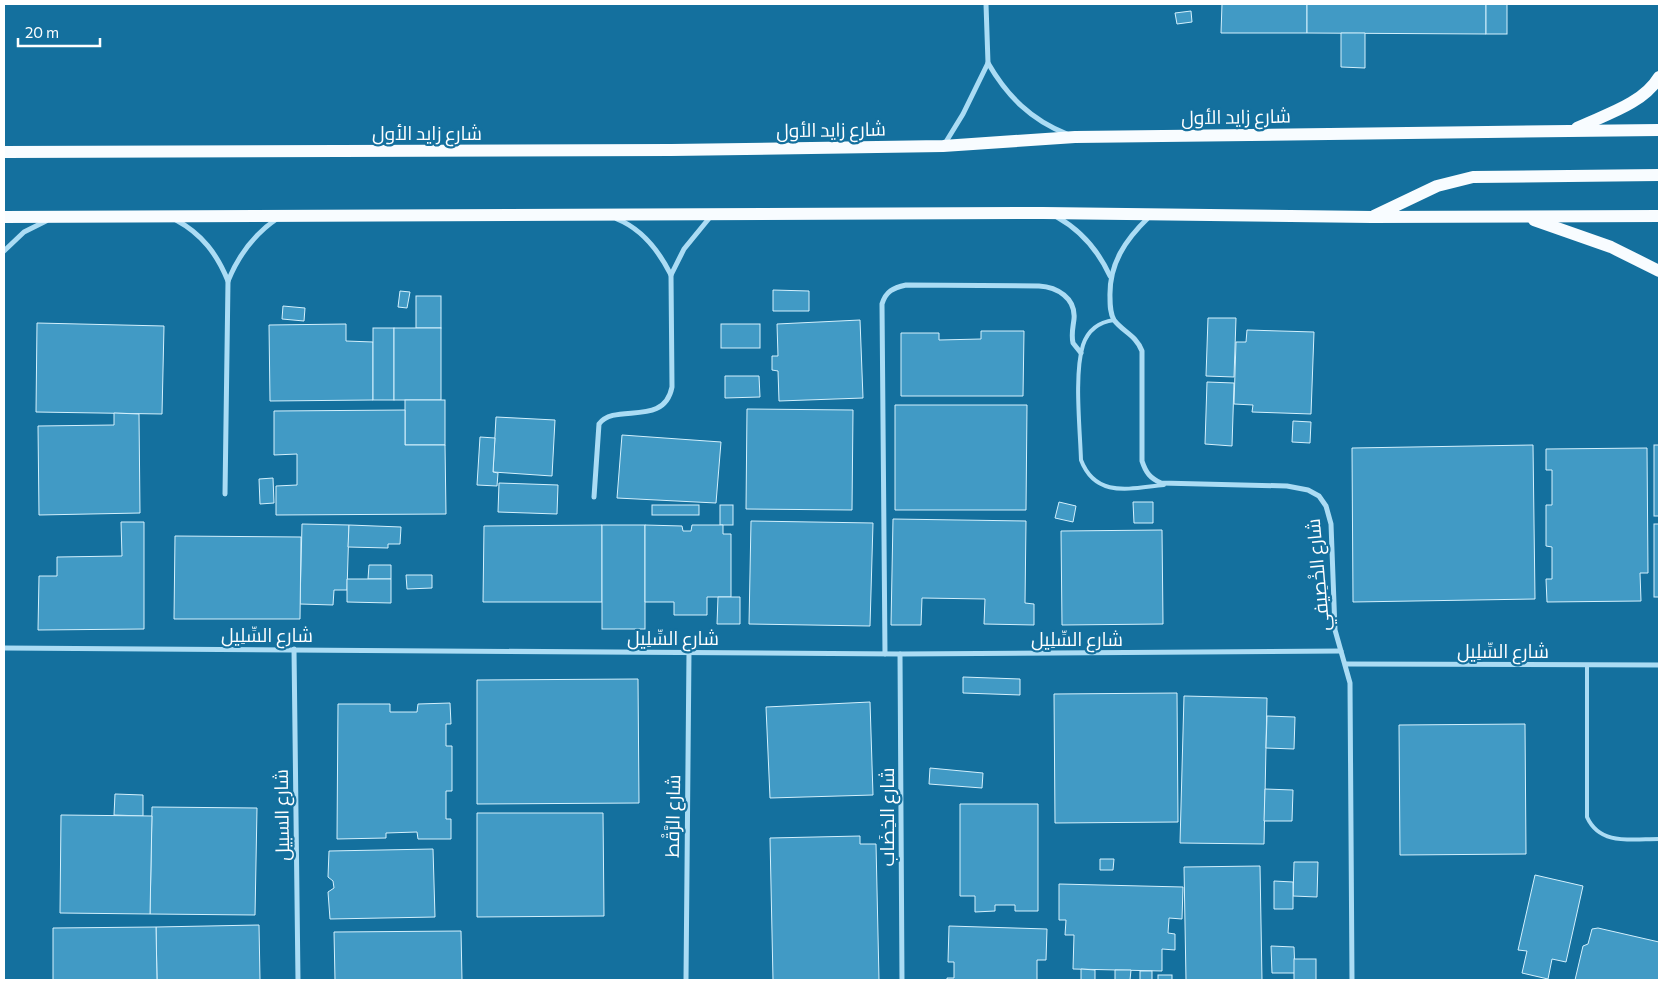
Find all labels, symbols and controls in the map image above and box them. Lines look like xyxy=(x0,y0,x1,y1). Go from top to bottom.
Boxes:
scale bar xyxy=(18,15,100,47)
text: 20 m xyxy=(25,23,59,41)
street label: شارع زايد الأول xyxy=(1181,104,1291,131)
street label: شارع زايد الأول xyxy=(776,117,886,144)
street label: شارع زايد الأول xyxy=(372,121,482,147)
street label: شارع الخْصِيفي xyxy=(1301,517,1337,632)
street label: شارع السِّلِيل xyxy=(221,623,313,649)
street label: شارع السِّلِيل xyxy=(627,626,719,652)
street label: شارع السِّلِيل xyxy=(1031,627,1123,653)
street label: شارع السِّلِيل xyxy=(1457,639,1549,665)
street label: شارع الخِضَاب xyxy=(875,767,901,867)
street label: شارع السبيل xyxy=(269,769,296,861)
street label: شارع الرَّقْط xyxy=(660,774,687,858)

